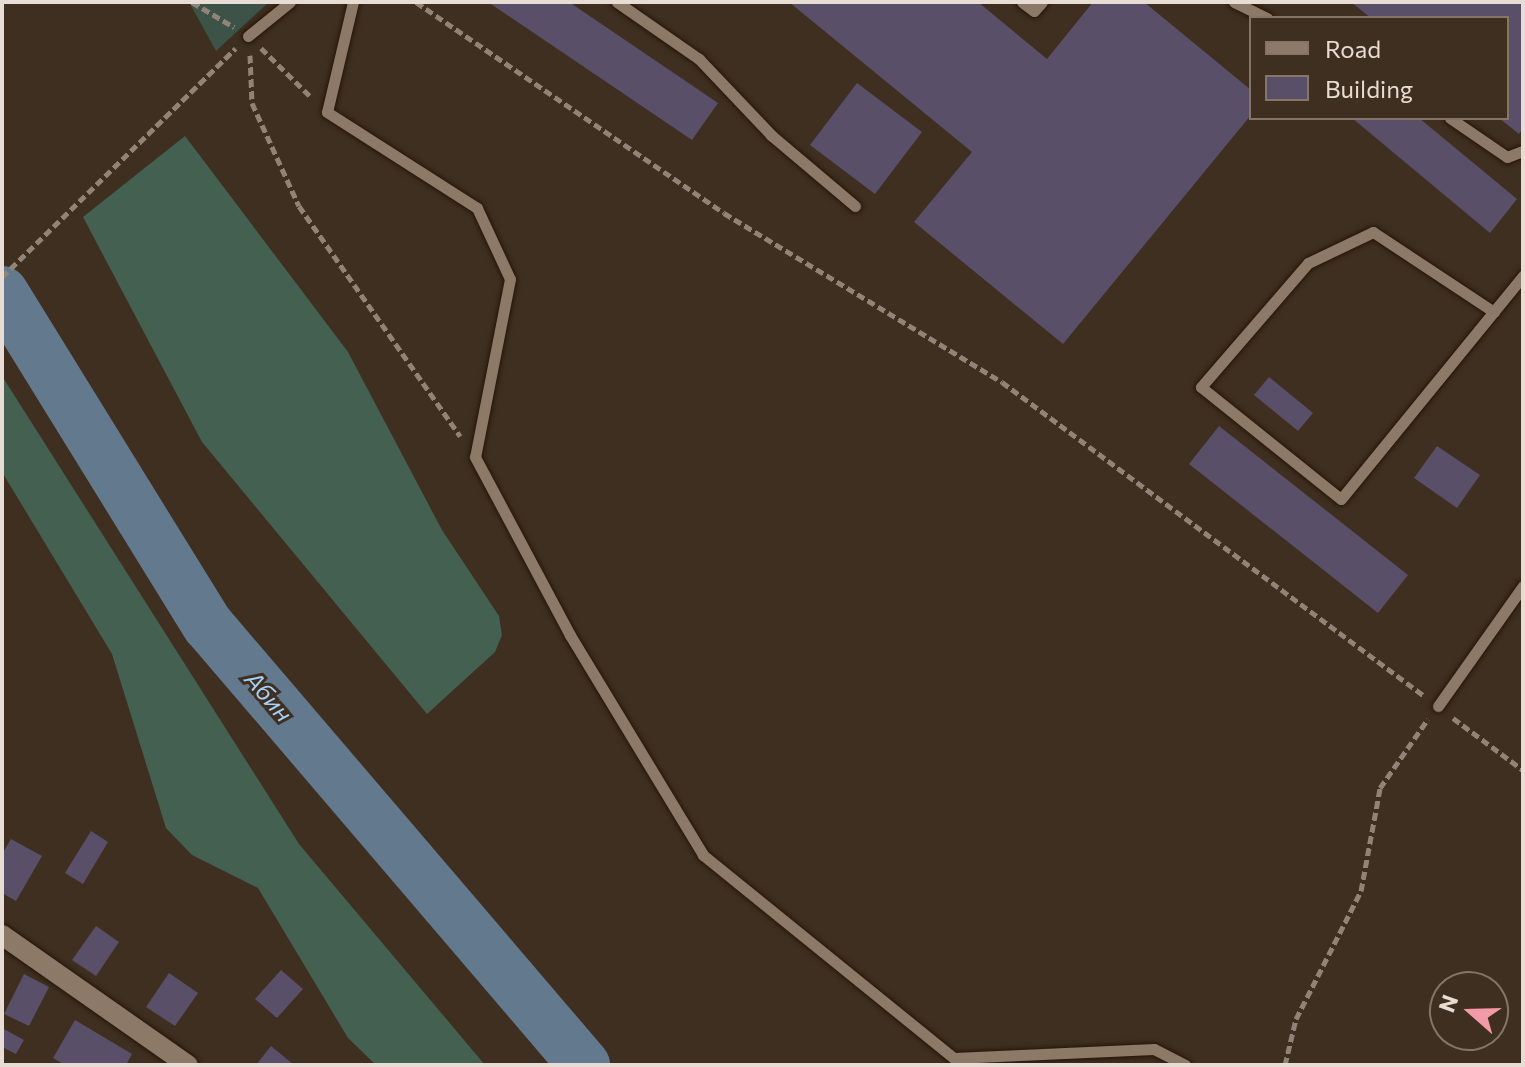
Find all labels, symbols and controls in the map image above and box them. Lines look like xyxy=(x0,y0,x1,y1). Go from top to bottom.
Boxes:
legend xyxy=(1249,16,1509,120)
text: Road xyxy=(1325,34,1381,63)
text: Building xyxy=(1325,74,1413,103)
water label: Абин xyxy=(239,665,299,727)
north arrow xyxy=(1429,971,1509,1051)
text: N xyxy=(1432,991,1463,1016)

